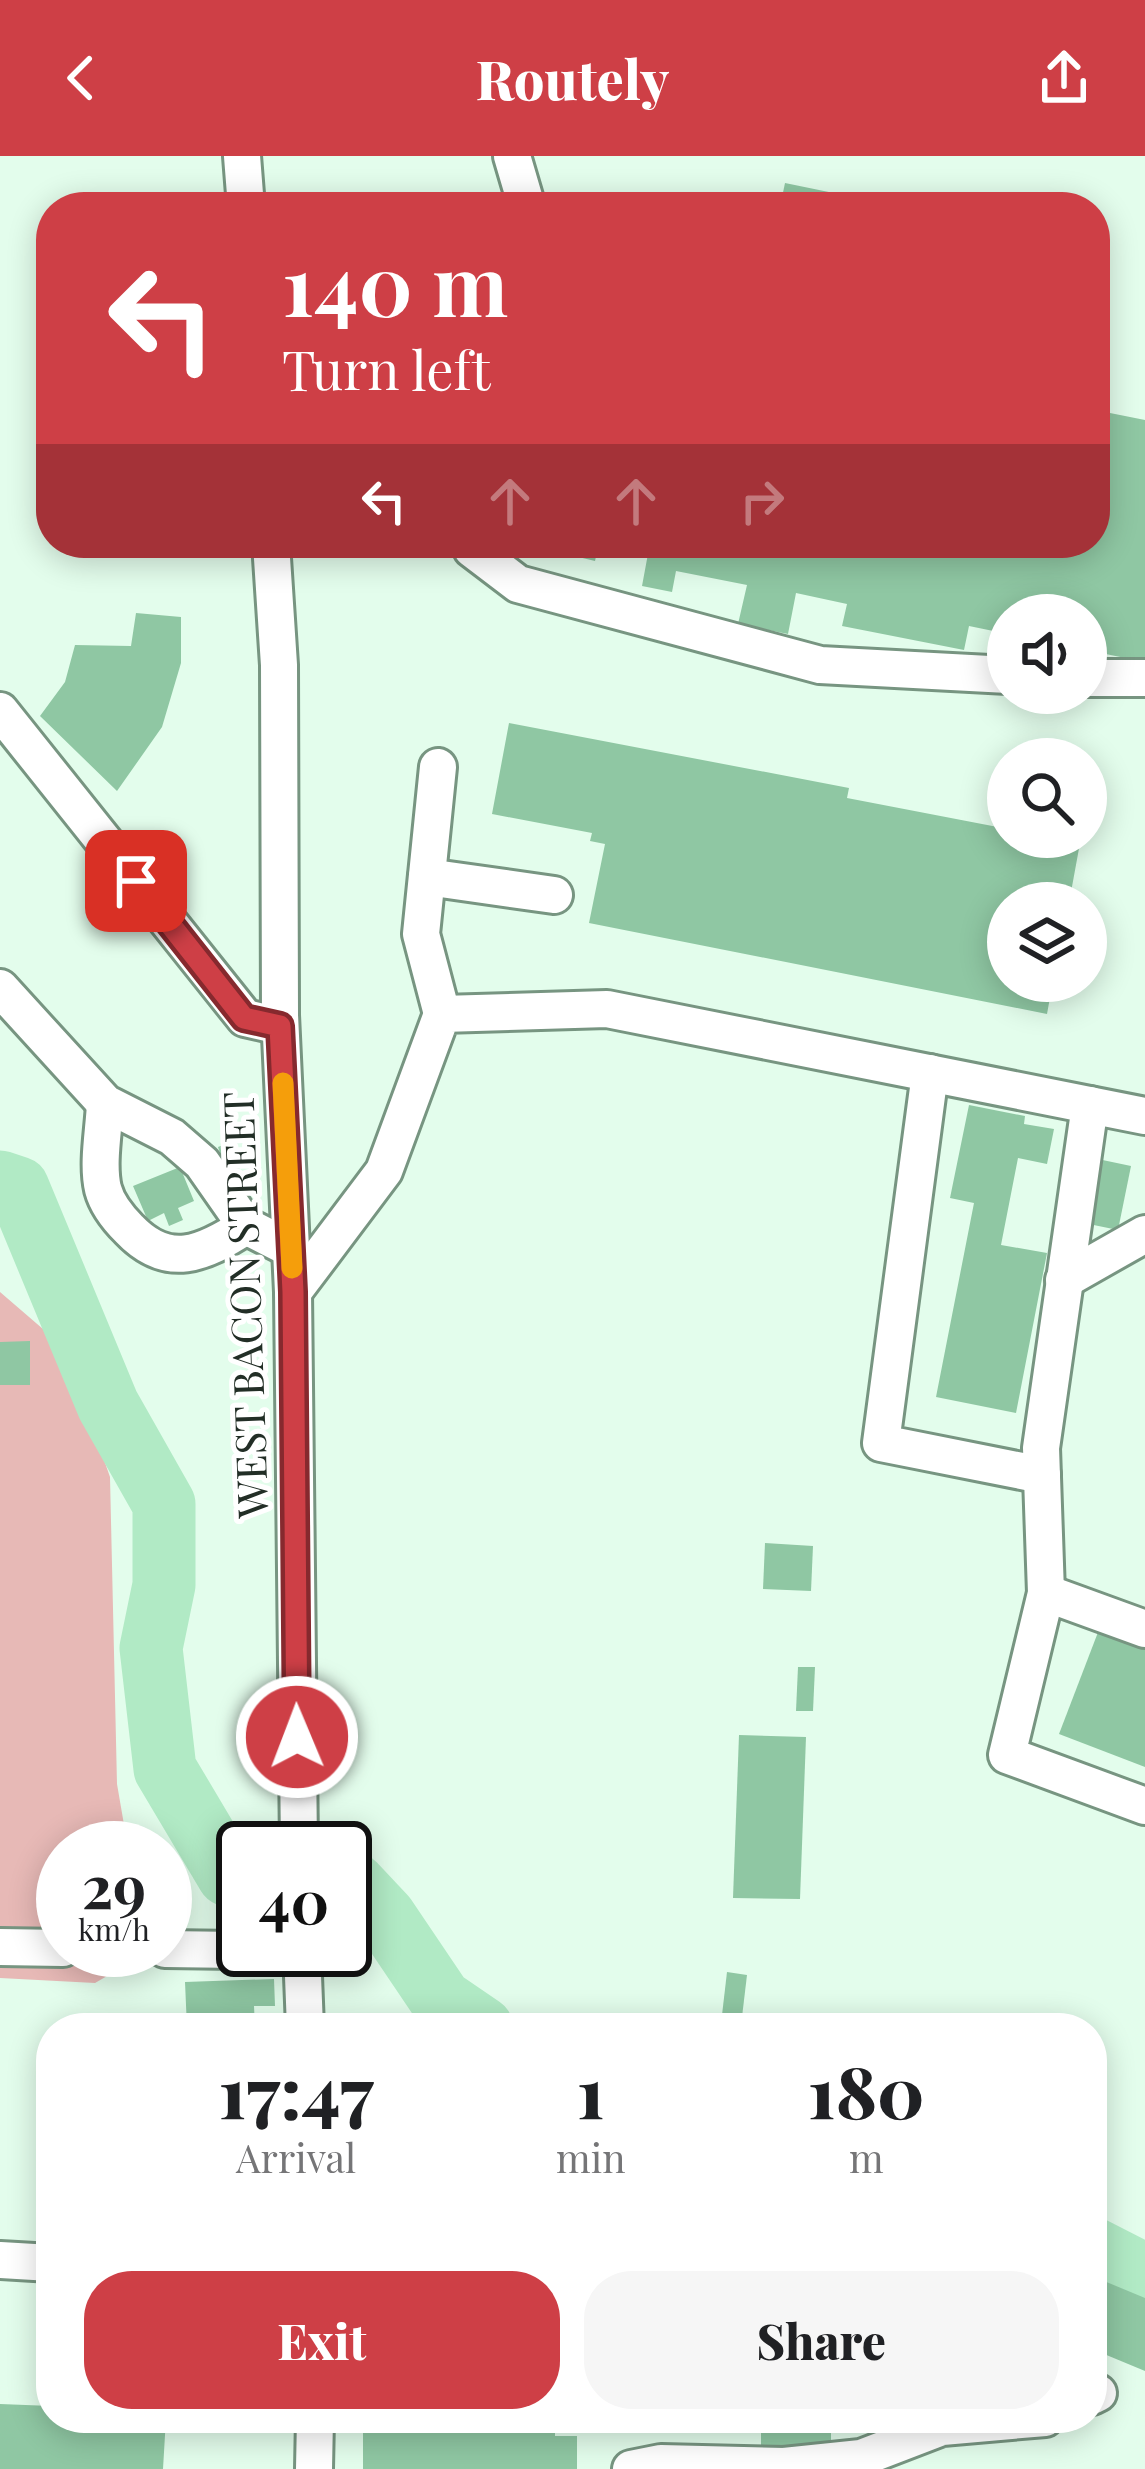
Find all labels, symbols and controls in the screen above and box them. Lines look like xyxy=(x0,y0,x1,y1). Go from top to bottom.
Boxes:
text: Routely xyxy=(476,42,669,114)
icon: back xyxy=(48,45,114,111)
icon: share xyxy=(1031,45,1097,111)
text: 140 m xyxy=(282,226,508,338)
icon: left xyxy=(84,240,240,396)
text: Turn left xyxy=(282,333,491,405)
icon: left xyxy=(351,468,417,534)
icon: ahead xyxy=(477,468,543,534)
icon: ahead xyxy=(603,468,669,534)
icon: right xyxy=(729,468,795,534)
map controls xyxy=(987,594,1107,1002)
button: sound xyxy=(987,594,1107,714)
button: search xyxy=(987,738,1107,858)
pin xyxy=(85,830,187,932)
icon: arrive xyxy=(103,848,169,914)
button: layers xyxy=(987,882,1107,1002)
street label: WEST BACON STREET xyxy=(209,1091,279,1520)
position arrow xyxy=(234,1674,360,1800)
speed limit sign: 40 xyxy=(216,1821,372,1977)
text: 29 xyxy=(82,1844,146,1924)
text: km/h xyxy=(78,1909,150,1949)
text: 17:47 xyxy=(218,2041,374,2137)
text: 1 xyxy=(577,2041,605,2137)
text: 180 xyxy=(808,2041,925,2137)
text: Arrival xyxy=(236,2131,356,2183)
text: min xyxy=(556,2131,625,2183)
text: m xyxy=(849,2131,884,2183)
button: Exit xyxy=(84,2271,560,2409)
button: Share xyxy=(584,2271,1059,2409)

